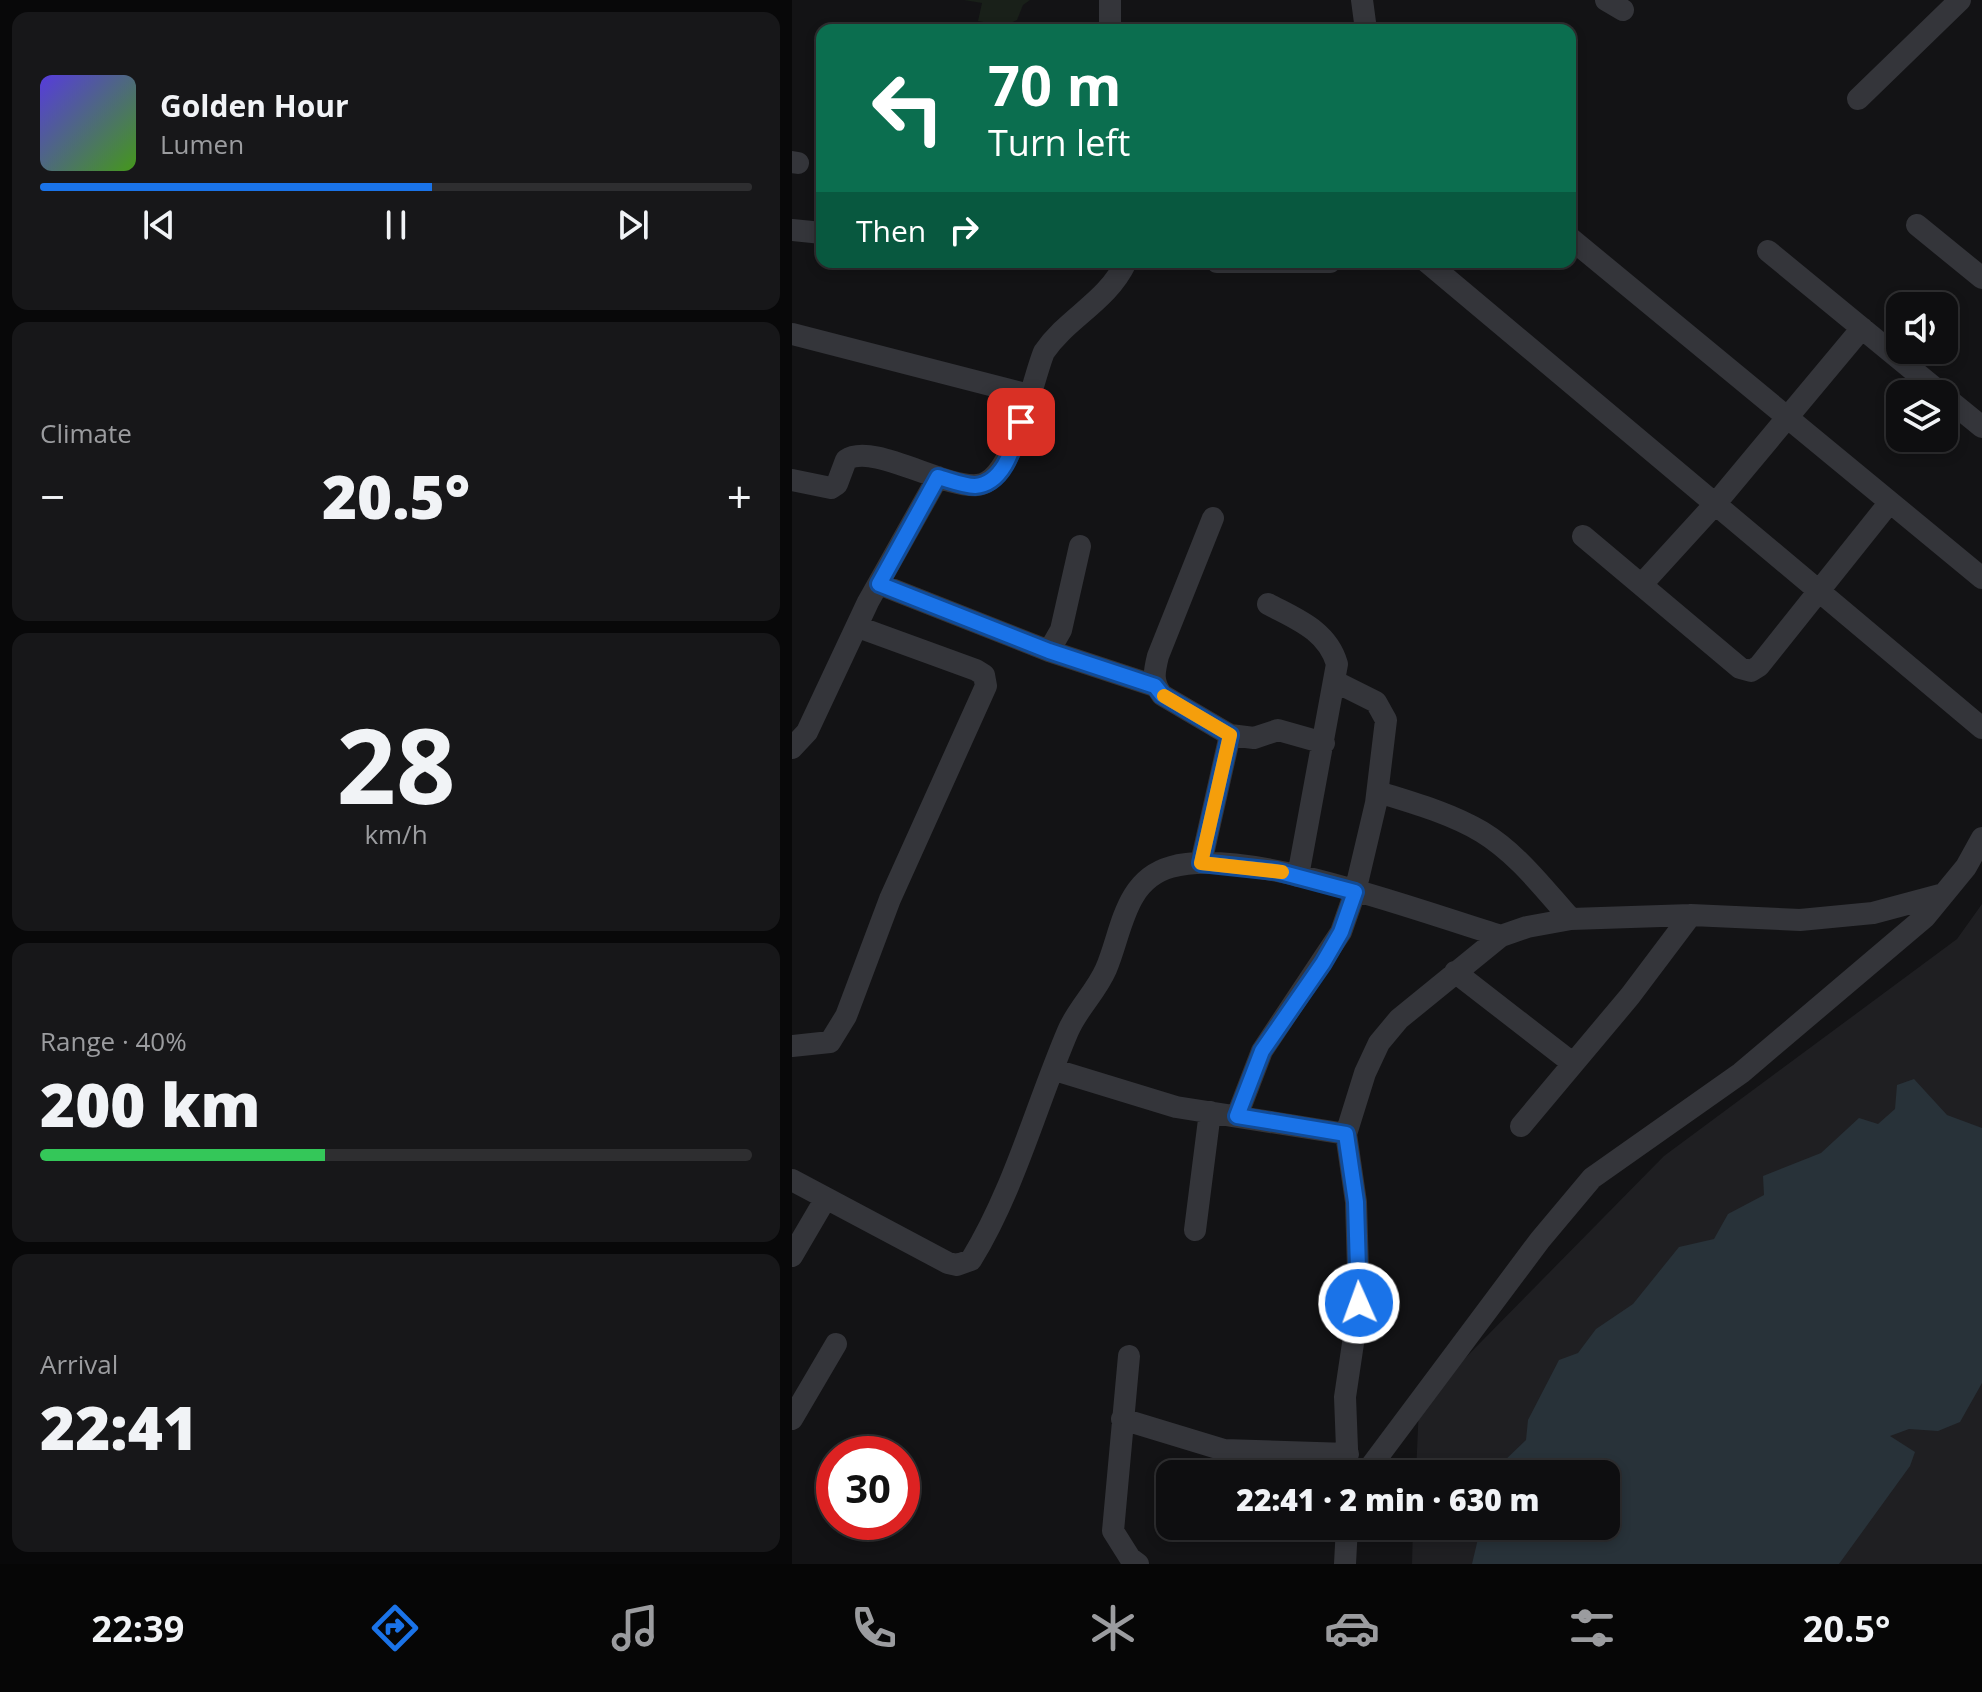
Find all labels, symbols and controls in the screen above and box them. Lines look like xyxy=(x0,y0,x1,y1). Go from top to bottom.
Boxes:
text: 70 m xyxy=(988,46,1122,122)
icon: left xyxy=(856,56,960,160)
text: Golden Hour xyxy=(160,85,349,126)
text: Turn left xyxy=(988,118,1130,167)
text: Lumen xyxy=(160,126,244,162)
icon: previous xyxy=(137,203,181,247)
icon: pause xyxy=(374,203,418,247)
icon: next xyxy=(611,203,655,247)
icon: right xyxy=(942,208,986,252)
text: Then xyxy=(856,210,926,251)
map controls xyxy=(1886,292,1958,452)
button: sound xyxy=(1886,292,1958,364)
button: layers xyxy=(1886,380,1958,452)
pin xyxy=(987,388,1055,456)
icon: arrive xyxy=(999,400,1043,444)
text: Climate xyxy=(40,415,132,451)
text: 20.5° xyxy=(322,455,470,537)
text: − xyxy=(40,466,65,526)
text: + xyxy=(727,466,752,526)
text: 28 xyxy=(337,693,455,834)
text: km/h xyxy=(364,816,428,852)
text: Range · 40% xyxy=(40,1023,187,1059)
text: 200 km xyxy=(40,1063,261,1145)
position arrow xyxy=(1317,1261,1401,1345)
text: Arrival xyxy=(40,1346,118,1382)
text: 22:41 xyxy=(40,1386,198,1468)
speed limit sign: 30 xyxy=(816,1436,920,1540)
text: 22:41 · 2 min · 630 m xyxy=(1236,1479,1540,1520)
icon: directions xyxy=(367,1600,423,1656)
icon: music xyxy=(607,1600,663,1656)
icon: phone xyxy=(846,1600,902,1656)
icon: climate xyxy=(1085,1600,1141,1656)
icon: car xyxy=(1324,1600,1380,1656)
icon: filters xyxy=(1564,1600,1620,1656)
text: 22:39 xyxy=(92,1604,184,1653)
text: 20.5° xyxy=(1803,1604,1890,1653)

